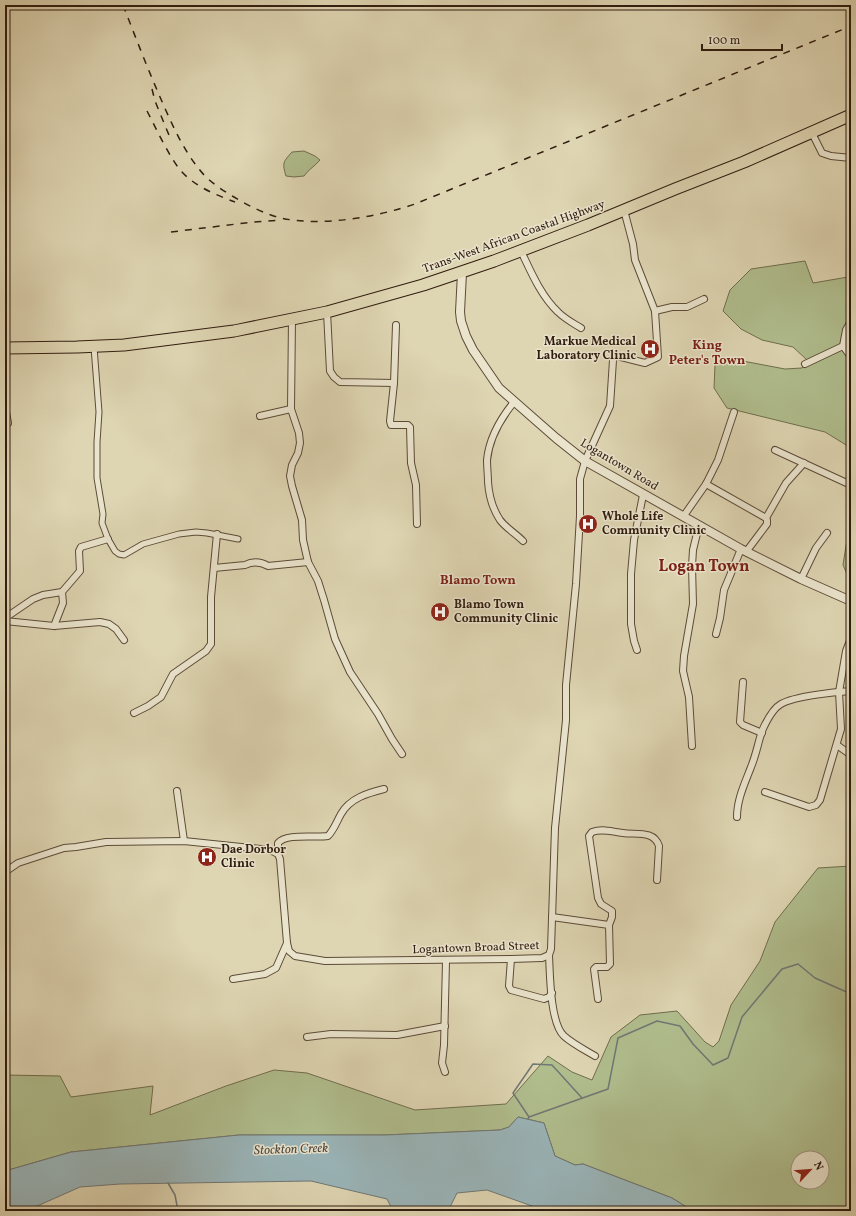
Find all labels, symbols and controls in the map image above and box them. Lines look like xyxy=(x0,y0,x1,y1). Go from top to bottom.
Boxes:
scale bar xyxy=(702,26,782,52)
text: 100 m xyxy=(708,33,741,49)
street label: Trans-West African Coastal Highway xyxy=(421,196,608,278)
place label: Markue Medical Laboratory Clinic xyxy=(537,334,636,364)
district label: King Peter's Town xyxy=(669,337,746,370)
hospital icon: Markue Medical Laboratory Clinic xyxy=(639,338,661,360)
street label: Logantown Road xyxy=(577,435,661,495)
place label: Whole Life Community Clinic xyxy=(602,509,706,539)
hospital icon: Whole Life Community Clinic xyxy=(577,513,599,535)
district label: Logan Town xyxy=(659,556,750,578)
district label: Blamo Town xyxy=(440,572,516,590)
place label: Blamo Town Community Clinic xyxy=(454,597,558,627)
hospital icon: Blamo Town Community Clinic xyxy=(429,601,451,623)
place label: Dae Dorbor Clinic xyxy=(221,842,286,872)
hospital icon: Dae Dorbor Clinic xyxy=(196,846,218,868)
street label: Logantown Broad Street xyxy=(412,938,540,958)
water label: Stockton Creek xyxy=(254,1140,328,1160)
north arrow xyxy=(790,1150,830,1190)
text: N xyxy=(809,1159,826,1173)

